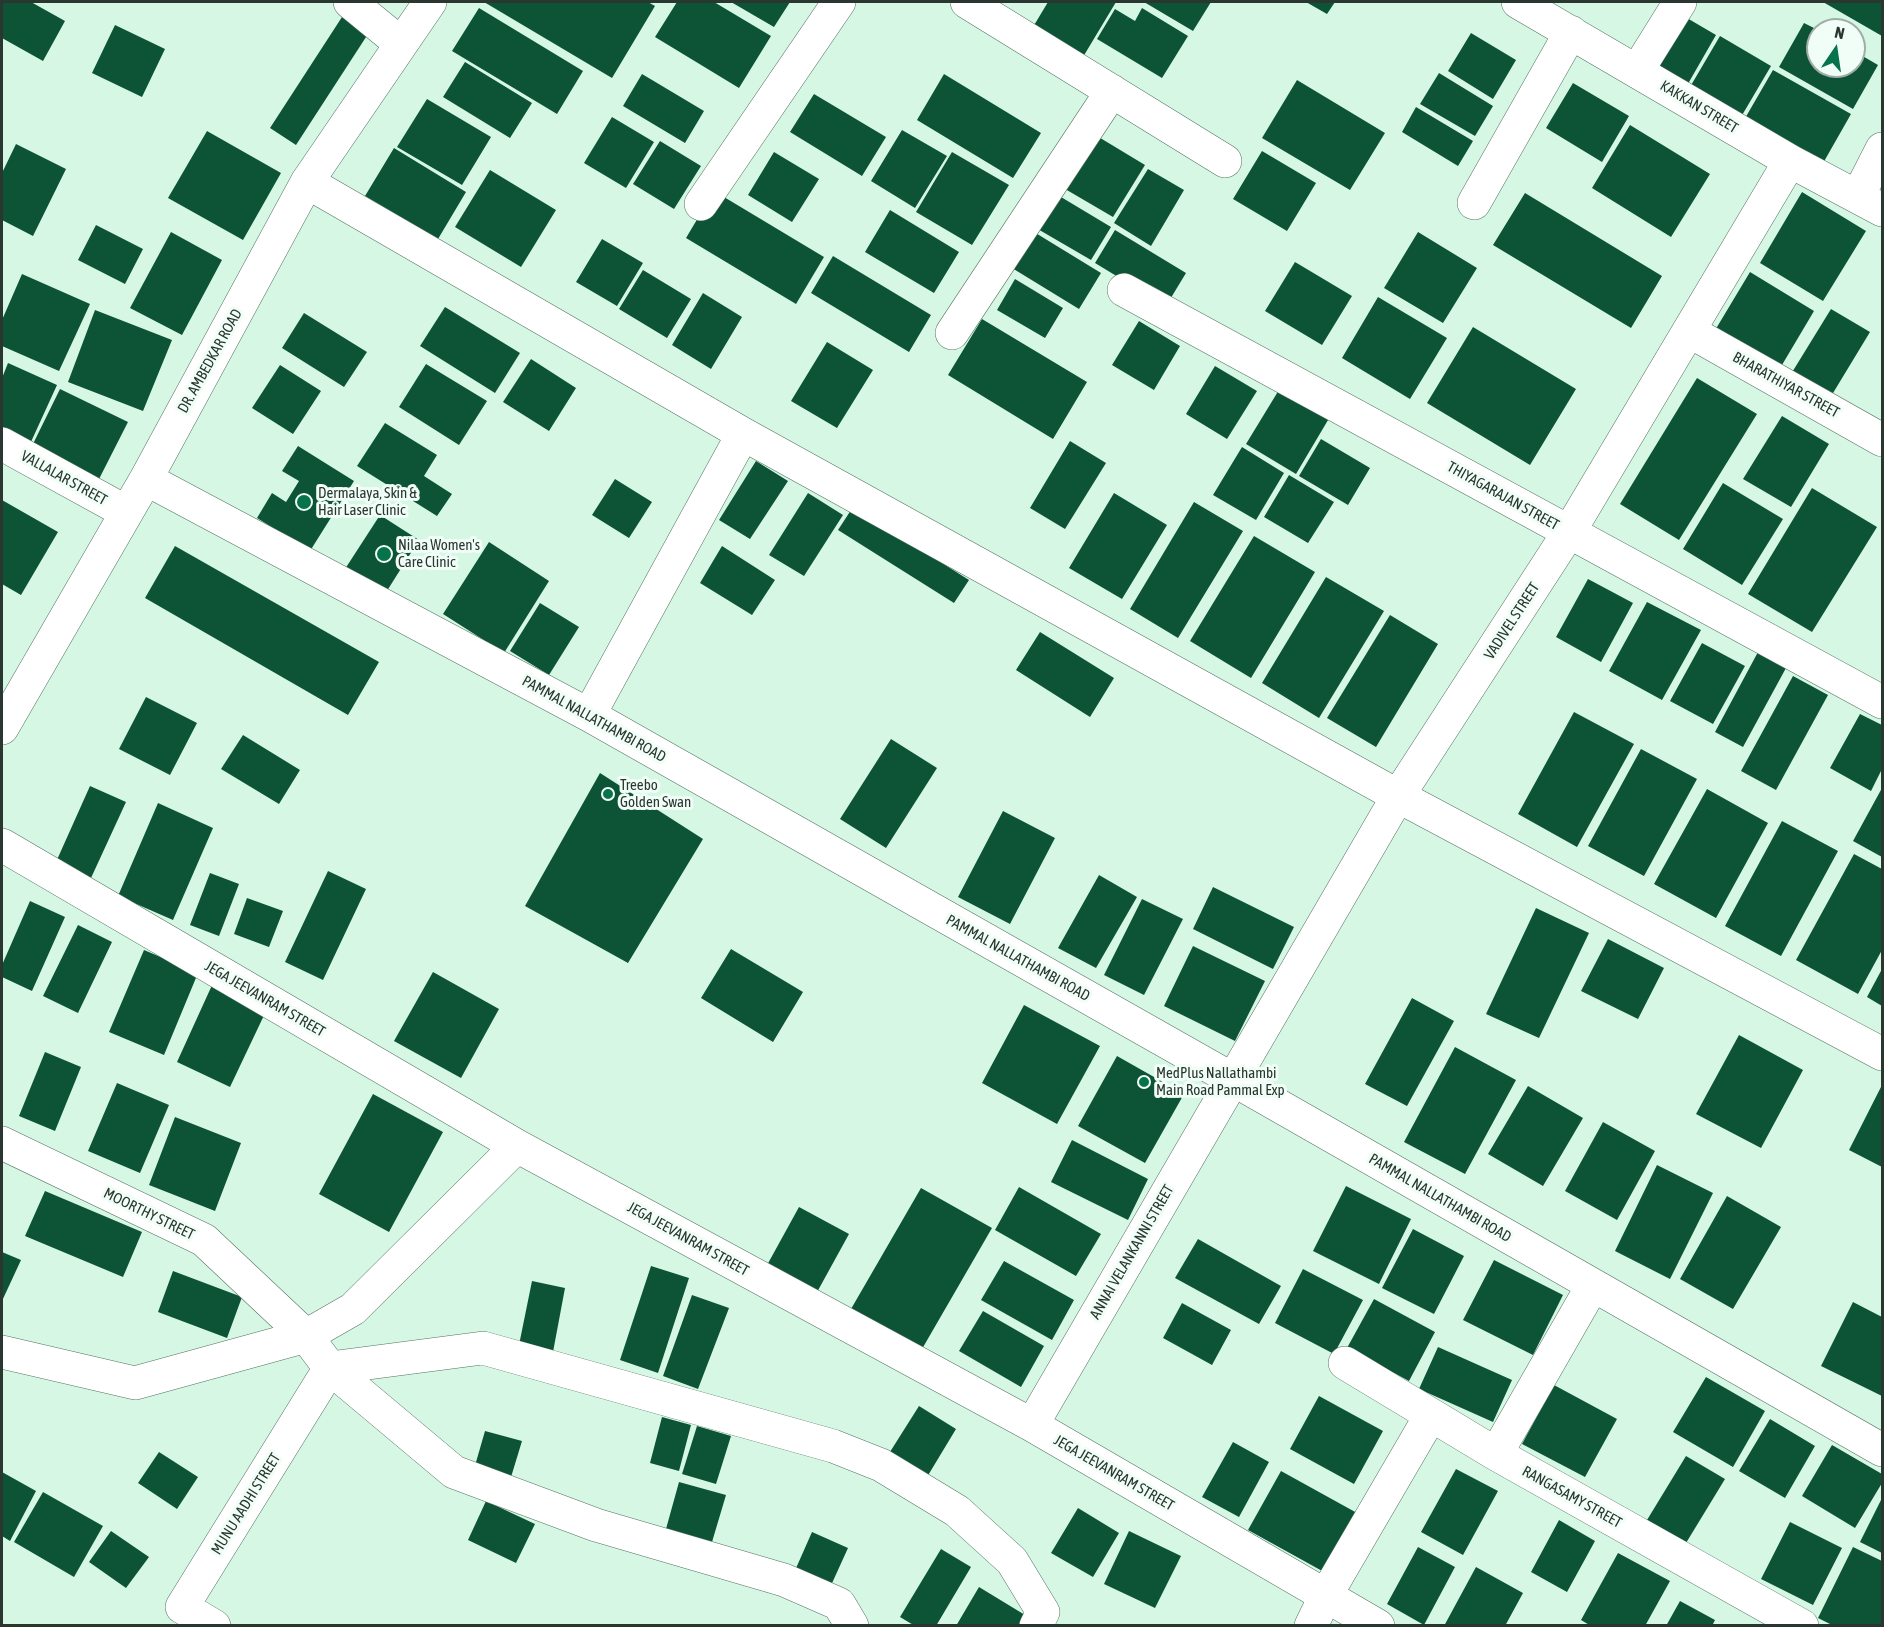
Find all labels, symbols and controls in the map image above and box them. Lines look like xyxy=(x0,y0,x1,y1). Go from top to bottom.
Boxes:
north arrow xyxy=(1806,18,1866,78)
text: N xyxy=(1833,23,1846,42)
street label: KAKKAN STREET xyxy=(1657,77,1741,137)
street label: DR. AMBEDKAR ROAD xyxy=(174,306,246,416)
street label: BHARATHIYAR STREET xyxy=(1730,348,1842,422)
street label: VALLALAR STREET xyxy=(18,447,110,509)
street label: THIYAGARAJAN STREET xyxy=(1444,458,1562,534)
place label: Dermalaya, Skin & Hair Laser Clinic xyxy=(318,484,417,519)
marker: Dermalaya, Skin & Hair Laser Clinic xyxy=(295,493,313,511)
place label: Nilaa Women's Care Clinic xyxy=(398,536,480,571)
marker: Nilaa Women's Care Clinic xyxy=(375,545,393,563)
street label: VADIVEL STREET xyxy=(1480,579,1544,663)
street label: PAMMAL NALLATHAMBI ROAD xyxy=(519,672,669,766)
place label: Treebo Golden Swan xyxy=(620,776,691,811)
marker: Treebo Golden Swan xyxy=(601,787,615,801)
street label: PAMMAL NALLATHAMBI ROAD xyxy=(943,911,1093,1005)
street label: JEGA JEEVANRAM STREET xyxy=(202,957,328,1041)
place label: MedPlus Nallathambi Main Road Pammal Exp xyxy=(1156,1064,1285,1099)
marker: MedPlus Nallathambi Main Road Pammal Exp xyxy=(1137,1075,1151,1089)
street label: PAMMAL NALLATHAMBI ROAD xyxy=(1366,1150,1514,1246)
street label: ANNAI VELANKANNI STREET xyxy=(1086,1182,1178,1322)
street label: MOORTHY STREET xyxy=(101,1184,197,1244)
street label: JEGA JEEVANRAM STREET xyxy=(624,1198,752,1280)
street label: JEGA JEEVANRAM STREET xyxy=(1051,1431,1177,1515)
street label: MUNU AADHI STREET xyxy=(208,1450,284,1558)
street label: RANGASAMY STREET xyxy=(1519,1462,1625,1532)

